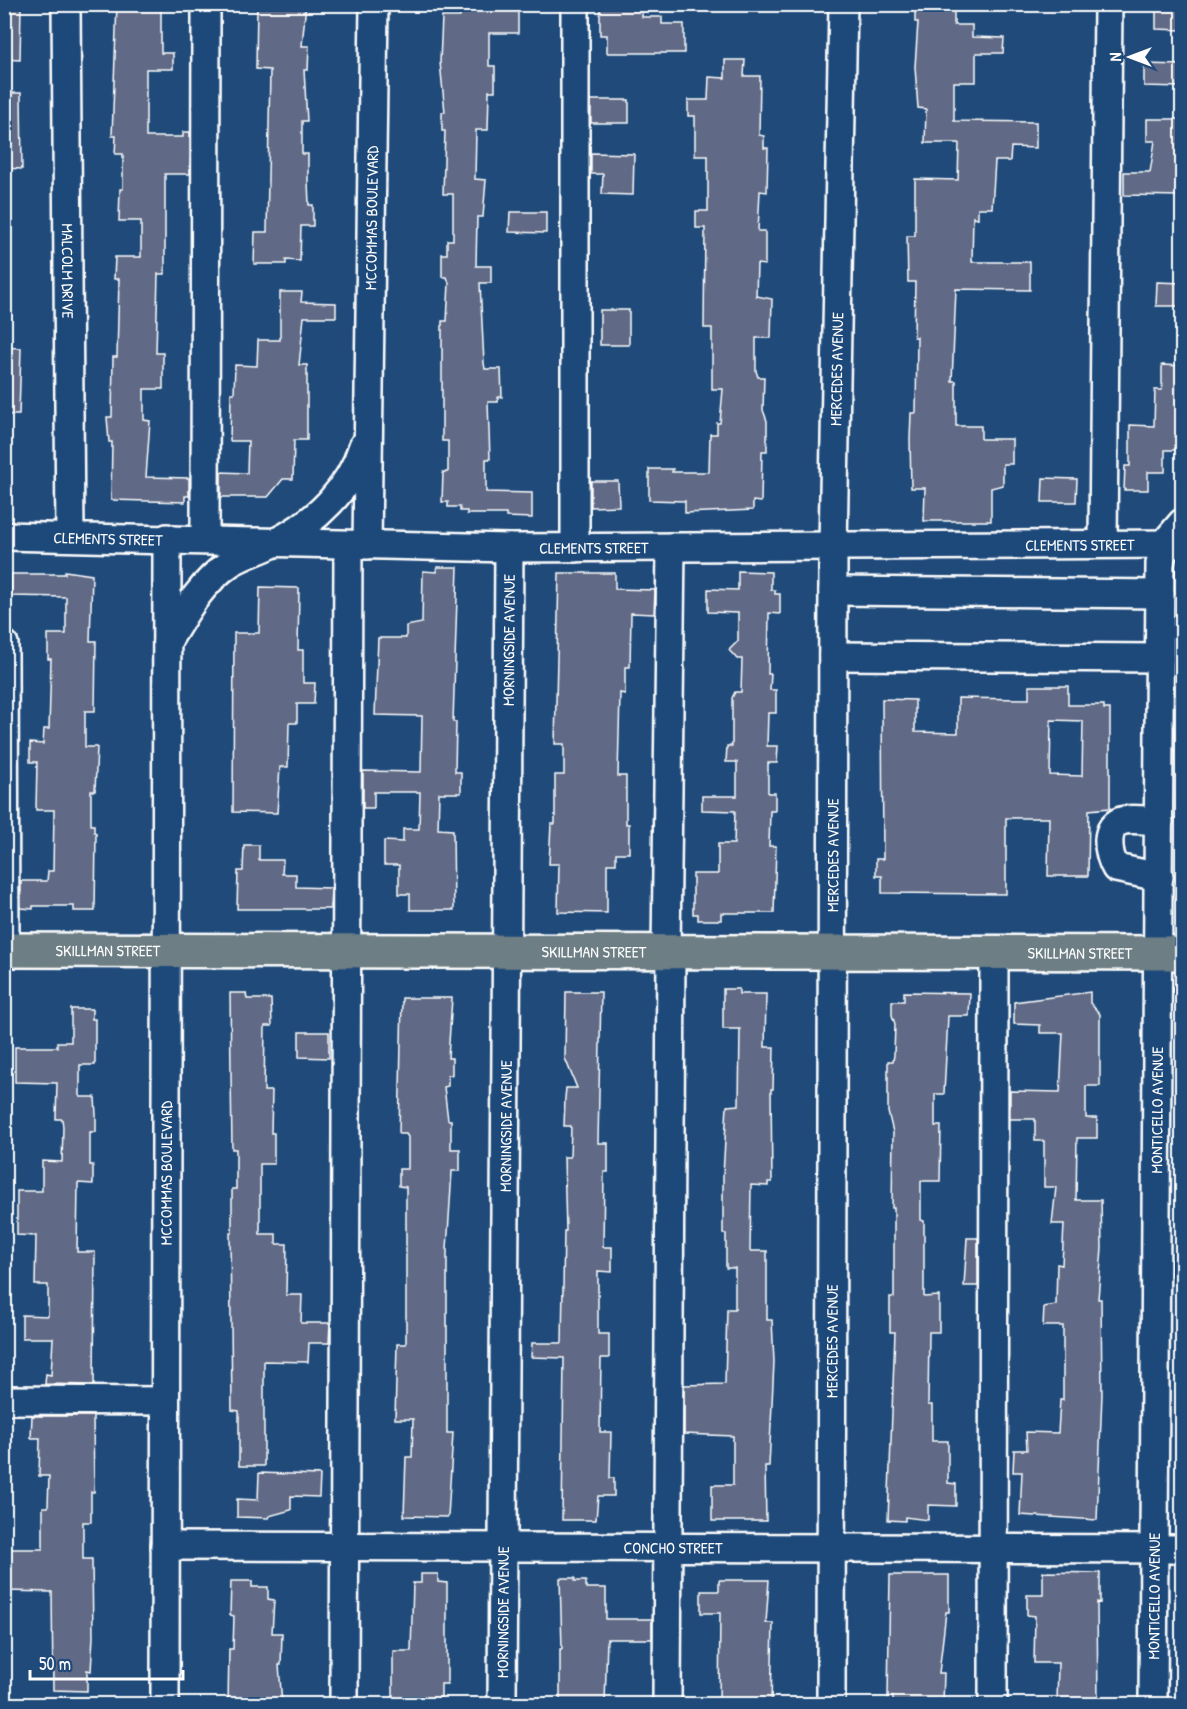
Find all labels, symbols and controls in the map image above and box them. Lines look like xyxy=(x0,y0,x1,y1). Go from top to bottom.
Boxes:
north arrow xyxy=(1100,27,1160,87)
text: N xyxy=(1104,52,1126,61)
street label: MCCOMMAS BOULEVARD xyxy=(359,145,383,290)
street label: MALCOLM DRIVE xyxy=(57,223,79,319)
street label: MERCEDES AVENUE xyxy=(824,312,848,426)
street label: CLEMENTS STREET xyxy=(53,526,163,551)
street label: CLEMENTS STREET xyxy=(1025,533,1135,556)
street label: CLEMENTS STREET xyxy=(539,536,649,559)
street label: MORNINGSIDE AVENUE xyxy=(497,574,520,706)
street label: MERCEDES AVENUE xyxy=(821,798,844,912)
street label: SKILLMAN STREET xyxy=(56,939,161,961)
street label: SKILLMAN STREET xyxy=(542,940,647,963)
street label: SKILLMAN STREET xyxy=(1028,942,1133,964)
street label: MONTICELLO AVENUE xyxy=(1145,1047,1168,1174)
street label: MORNINGSIDE AVENUE xyxy=(494,1060,517,1192)
street label: MCCOMMAS BOULEVARD xyxy=(155,1100,177,1245)
street label: MERCEDES AVENUE xyxy=(821,1284,843,1398)
street label: MONTICELLO AVENUE xyxy=(1142,1532,1165,1660)
street label: CONCHO STREET xyxy=(624,1536,723,1559)
street label: MORNINGSIDE AVENUE xyxy=(491,1546,514,1678)
scale bar xyxy=(30,1643,183,1681)
text: 50 m xyxy=(39,1651,71,1676)

